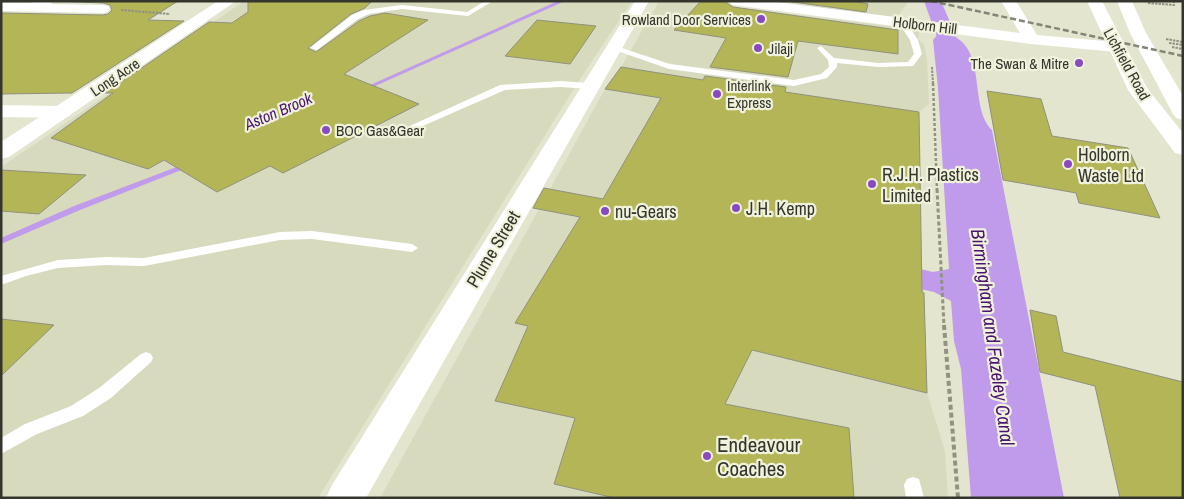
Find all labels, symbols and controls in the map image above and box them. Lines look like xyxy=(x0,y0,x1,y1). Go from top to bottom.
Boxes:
place label: Rowland Door Services xyxy=(622,9,751,30)
street label: Holborn Hill xyxy=(892,11,958,39)
marker: Rowland Door Services xyxy=(755,13,767,25)
street label: Lichfield Road xyxy=(1099,24,1155,104)
place label: Jilaji xyxy=(768,38,793,59)
marker: Jilaji xyxy=(752,42,764,54)
street label: Long Acre xyxy=(86,53,144,101)
place label: The Swan & Mitre xyxy=(971,53,1069,74)
marker: The Swan & Mitre xyxy=(1073,57,1085,69)
place label: Interlink Express xyxy=(727,75,772,113)
water label: Aston Brook xyxy=(240,87,316,135)
marker: Interlink Express xyxy=(711,88,723,100)
place label: BOC Gas&Gear xyxy=(336,120,424,141)
marker: BOC Gas&Gear xyxy=(320,124,332,136)
place label: Holborn Waste Ltd xyxy=(1078,142,1144,188)
marker: Holborn Waste Ltd xyxy=(1062,158,1074,170)
place label: R.J.H. Plastics Limited xyxy=(882,162,979,208)
marker: R.J.H. Plastics Limited xyxy=(866,178,878,190)
place label: J.H. Kemp xyxy=(746,196,815,221)
place label: nu-Gears xyxy=(615,199,677,224)
marker: J.H. Kemp xyxy=(730,202,742,214)
marker: nu-Gears xyxy=(599,205,611,217)
street label: Plume Street xyxy=(460,206,526,292)
water label: Birmingham and Fazeley Canal xyxy=(965,227,1021,448)
place label: Endeavour Coaches xyxy=(717,430,801,483)
marker: Endeavour Coaches xyxy=(701,450,713,462)

